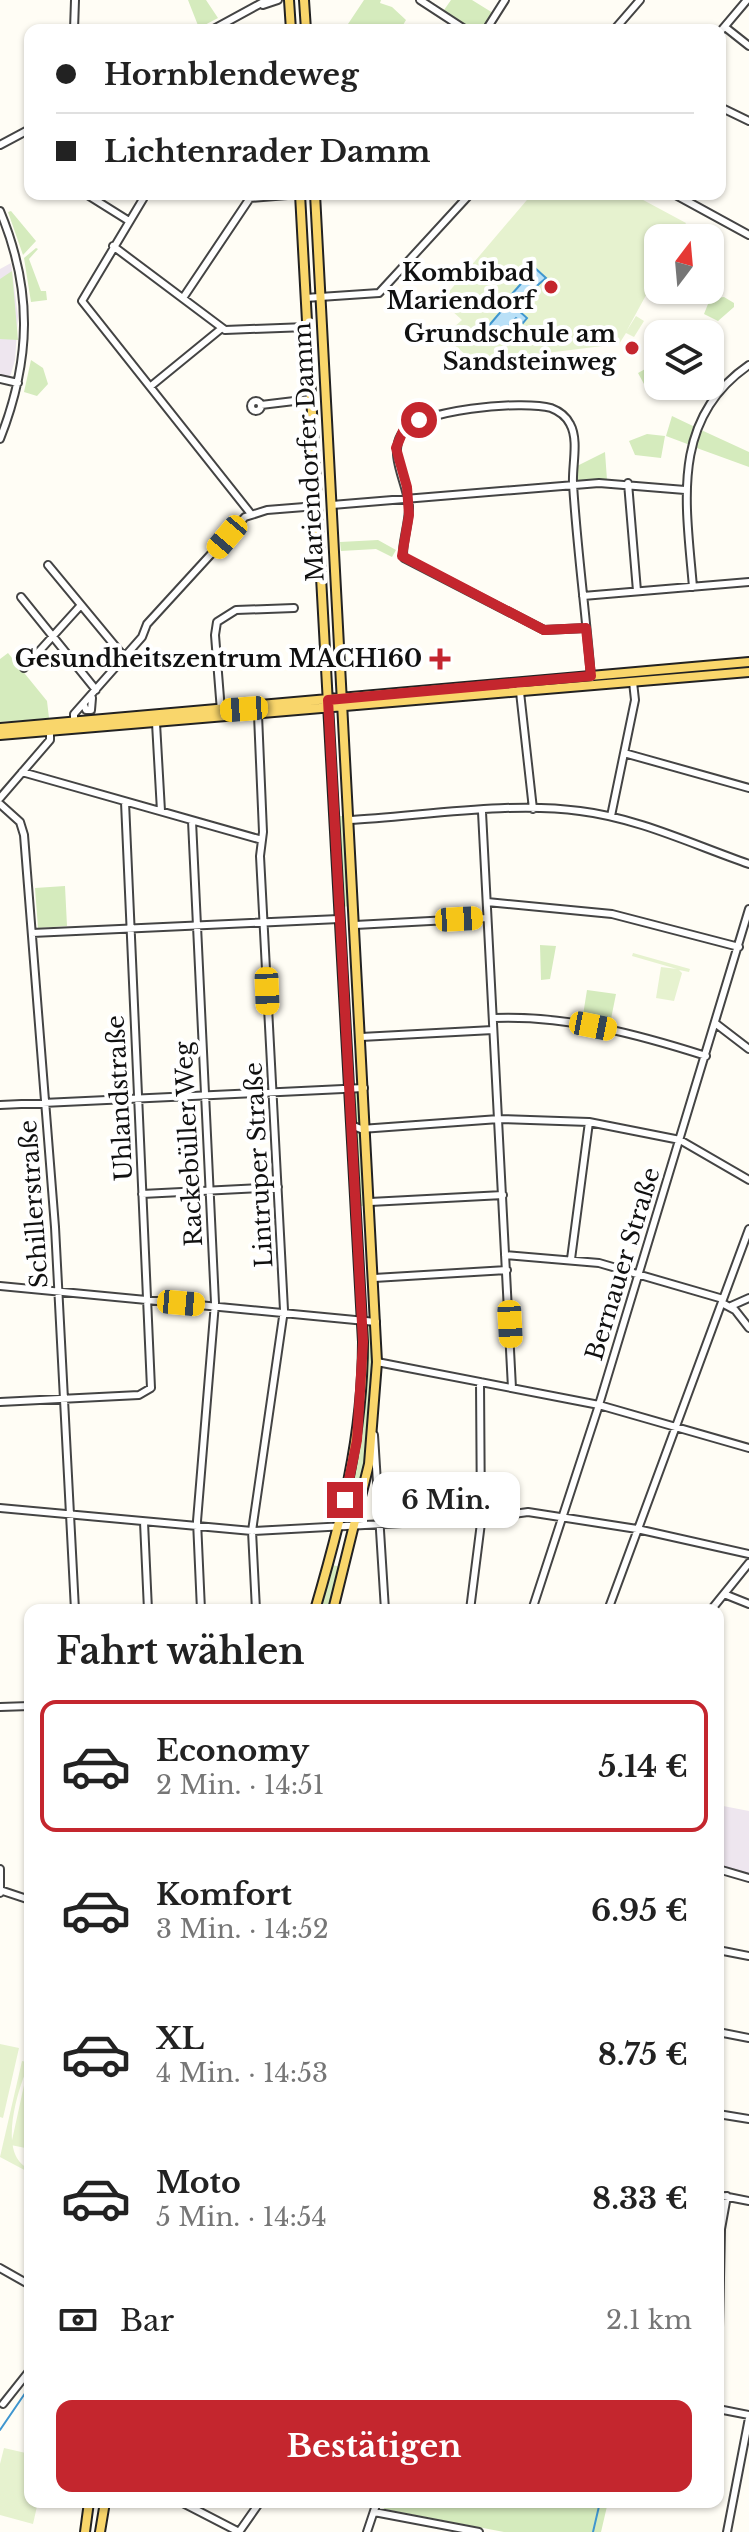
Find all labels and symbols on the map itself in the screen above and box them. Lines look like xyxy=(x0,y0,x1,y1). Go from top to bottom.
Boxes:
north arrow xyxy=(644,224,724,304)
place label: Kombibad Mariendorf xyxy=(387,258,537,315)
marker: Kombibad Mariendorf xyxy=(542,278,560,296)
place label: Grundschule am Sandsteinweg xyxy=(404,319,617,376)
street label: Mariendorfer Damm xyxy=(287,321,330,582)
marker: Grundschule am Sandsteinweg xyxy=(623,339,641,357)
route start xyxy=(401,402,437,438)
car xyxy=(202,511,252,563)
place label: Gesundheitszentrum MACH160 xyxy=(15,644,422,673)
marker: Gesundheitszentrum MACH160 xyxy=(429,648,451,670)
car xyxy=(219,695,269,723)
car xyxy=(434,906,484,932)
car xyxy=(254,967,280,1015)
car xyxy=(567,1010,619,1042)
street label: Uhlandstraße xyxy=(101,1014,138,1182)
street label: Rackebüller Weg xyxy=(169,1040,208,1247)
street label: Lintruper Straße xyxy=(239,1061,278,1269)
street label: Schillerstraße xyxy=(13,1119,54,1289)
street label: Bernauer Straße xyxy=(579,1164,666,1364)
car xyxy=(156,1289,206,1317)
car xyxy=(497,1299,523,1349)
callout: 6 Min. xyxy=(373,1472,521,1528)
route end xyxy=(327,1482,363,1518)

